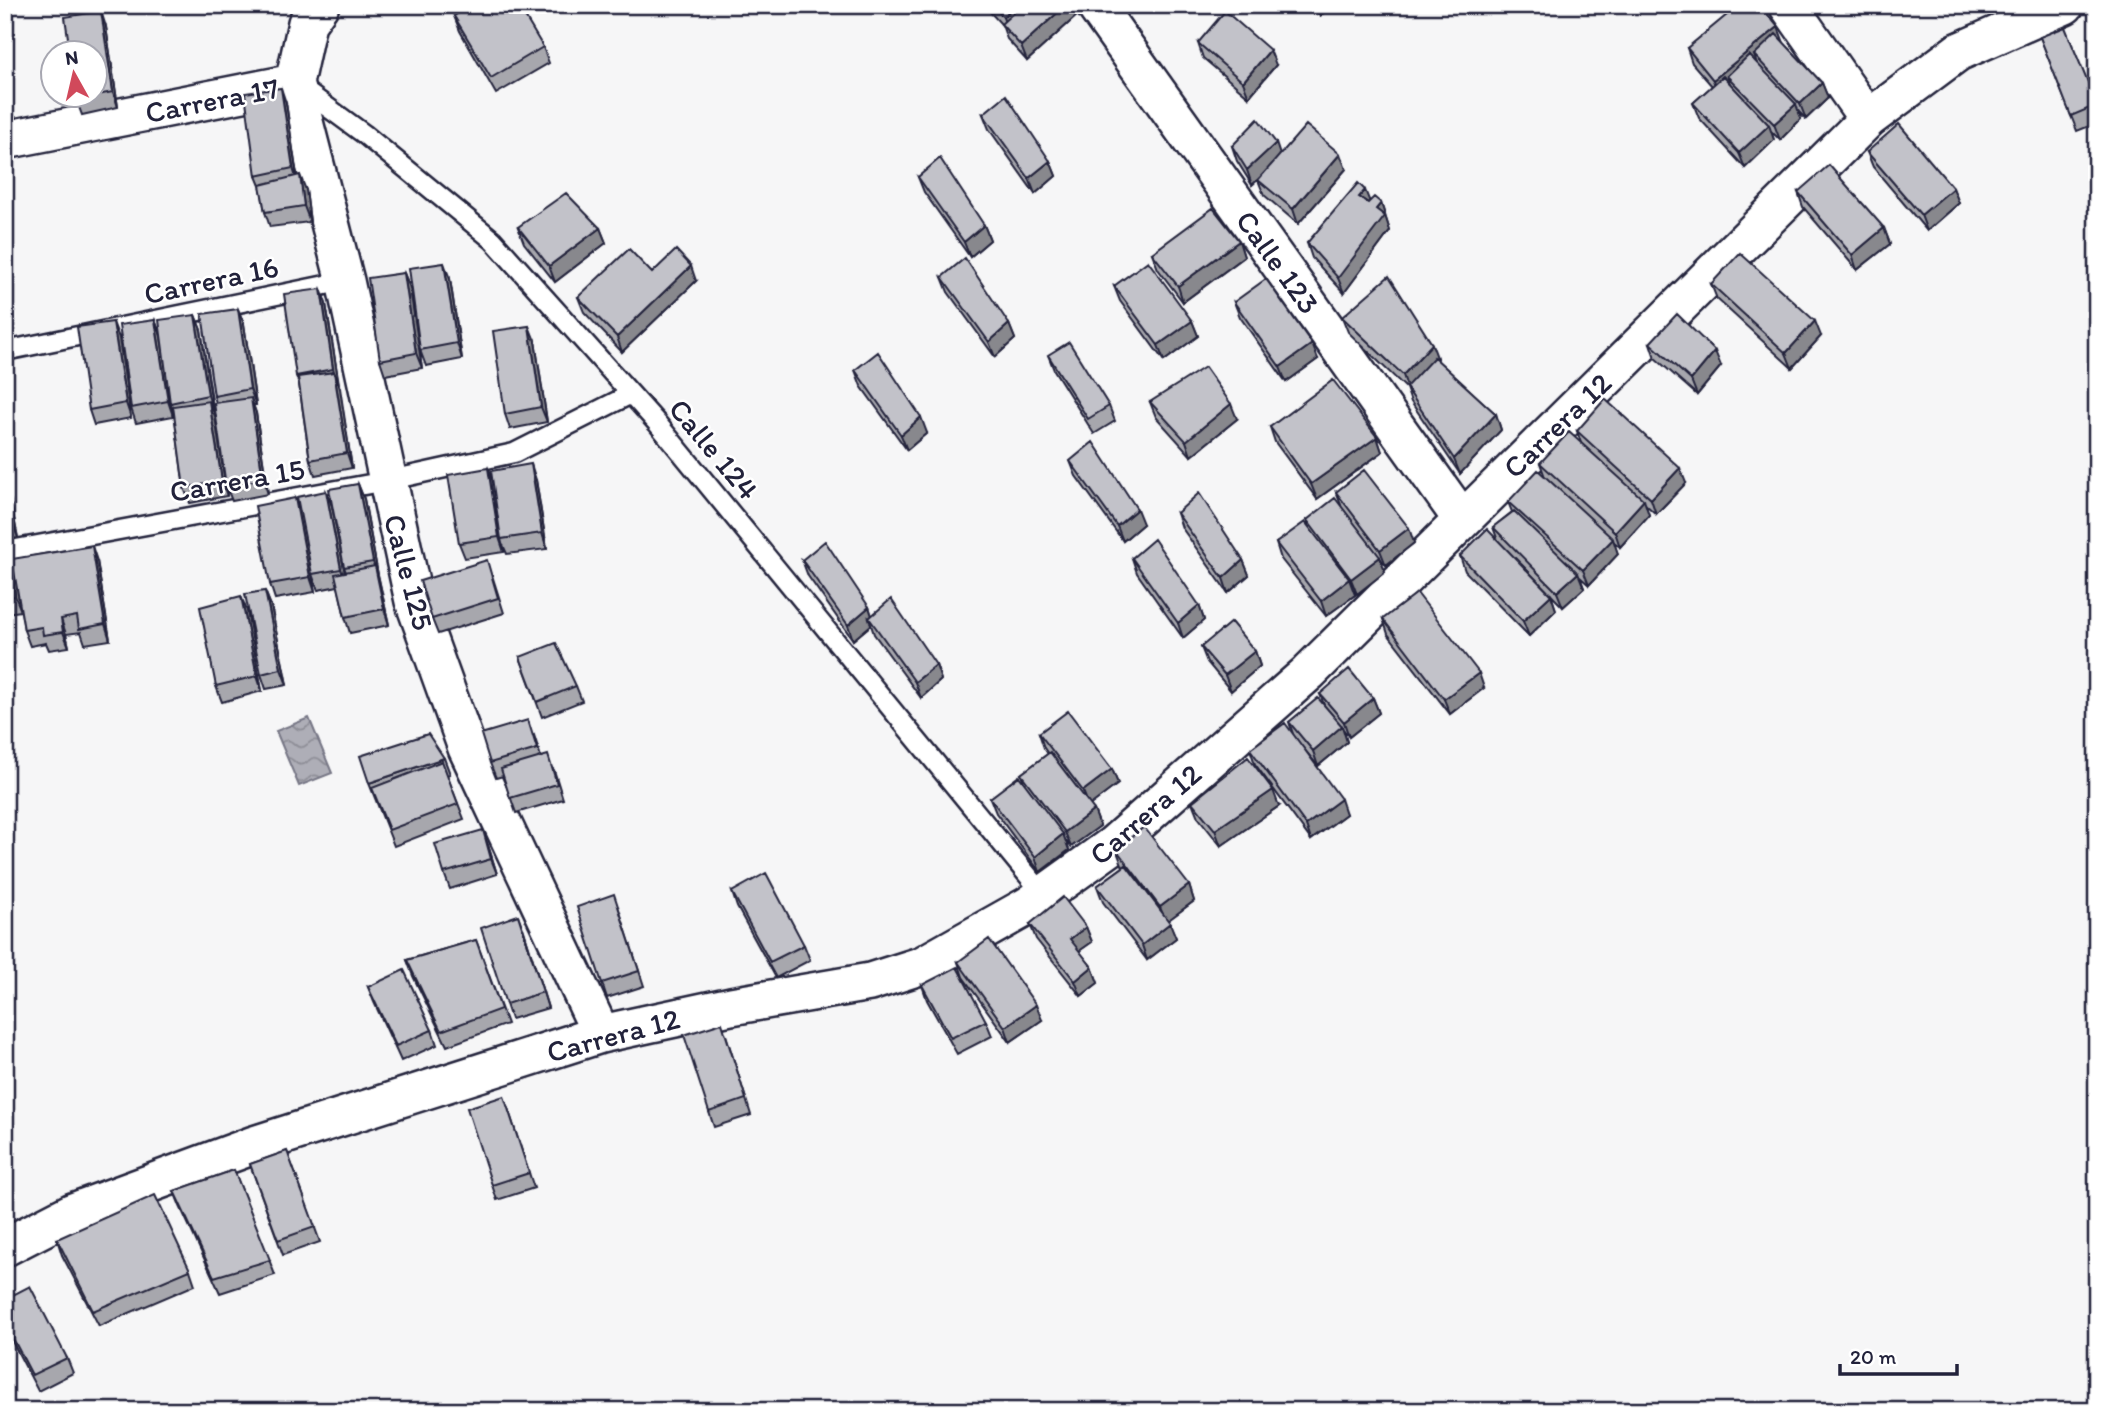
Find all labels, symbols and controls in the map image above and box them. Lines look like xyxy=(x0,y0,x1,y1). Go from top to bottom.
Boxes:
north arrow xyxy=(38,38,108,108)
text: N xyxy=(64,45,80,70)
street label: Carrera 17 xyxy=(142,69,282,131)
street label: Calle 123 xyxy=(1228,203,1328,321)
street label: Carrera 16 xyxy=(140,248,282,312)
street label: Carrera 12 xyxy=(1495,364,1619,486)
street label: Calle 124 xyxy=(661,391,767,507)
street label: Carrera 15 xyxy=(167,450,307,510)
street label: Calle 125 xyxy=(376,510,442,634)
street label: Carrera 12 xyxy=(1081,755,1209,873)
street label: Carrera 12 xyxy=(542,999,684,1071)
scale bar xyxy=(1840,1332,1957,1376)
text: 20 m xyxy=(1850,1344,1897,1369)

